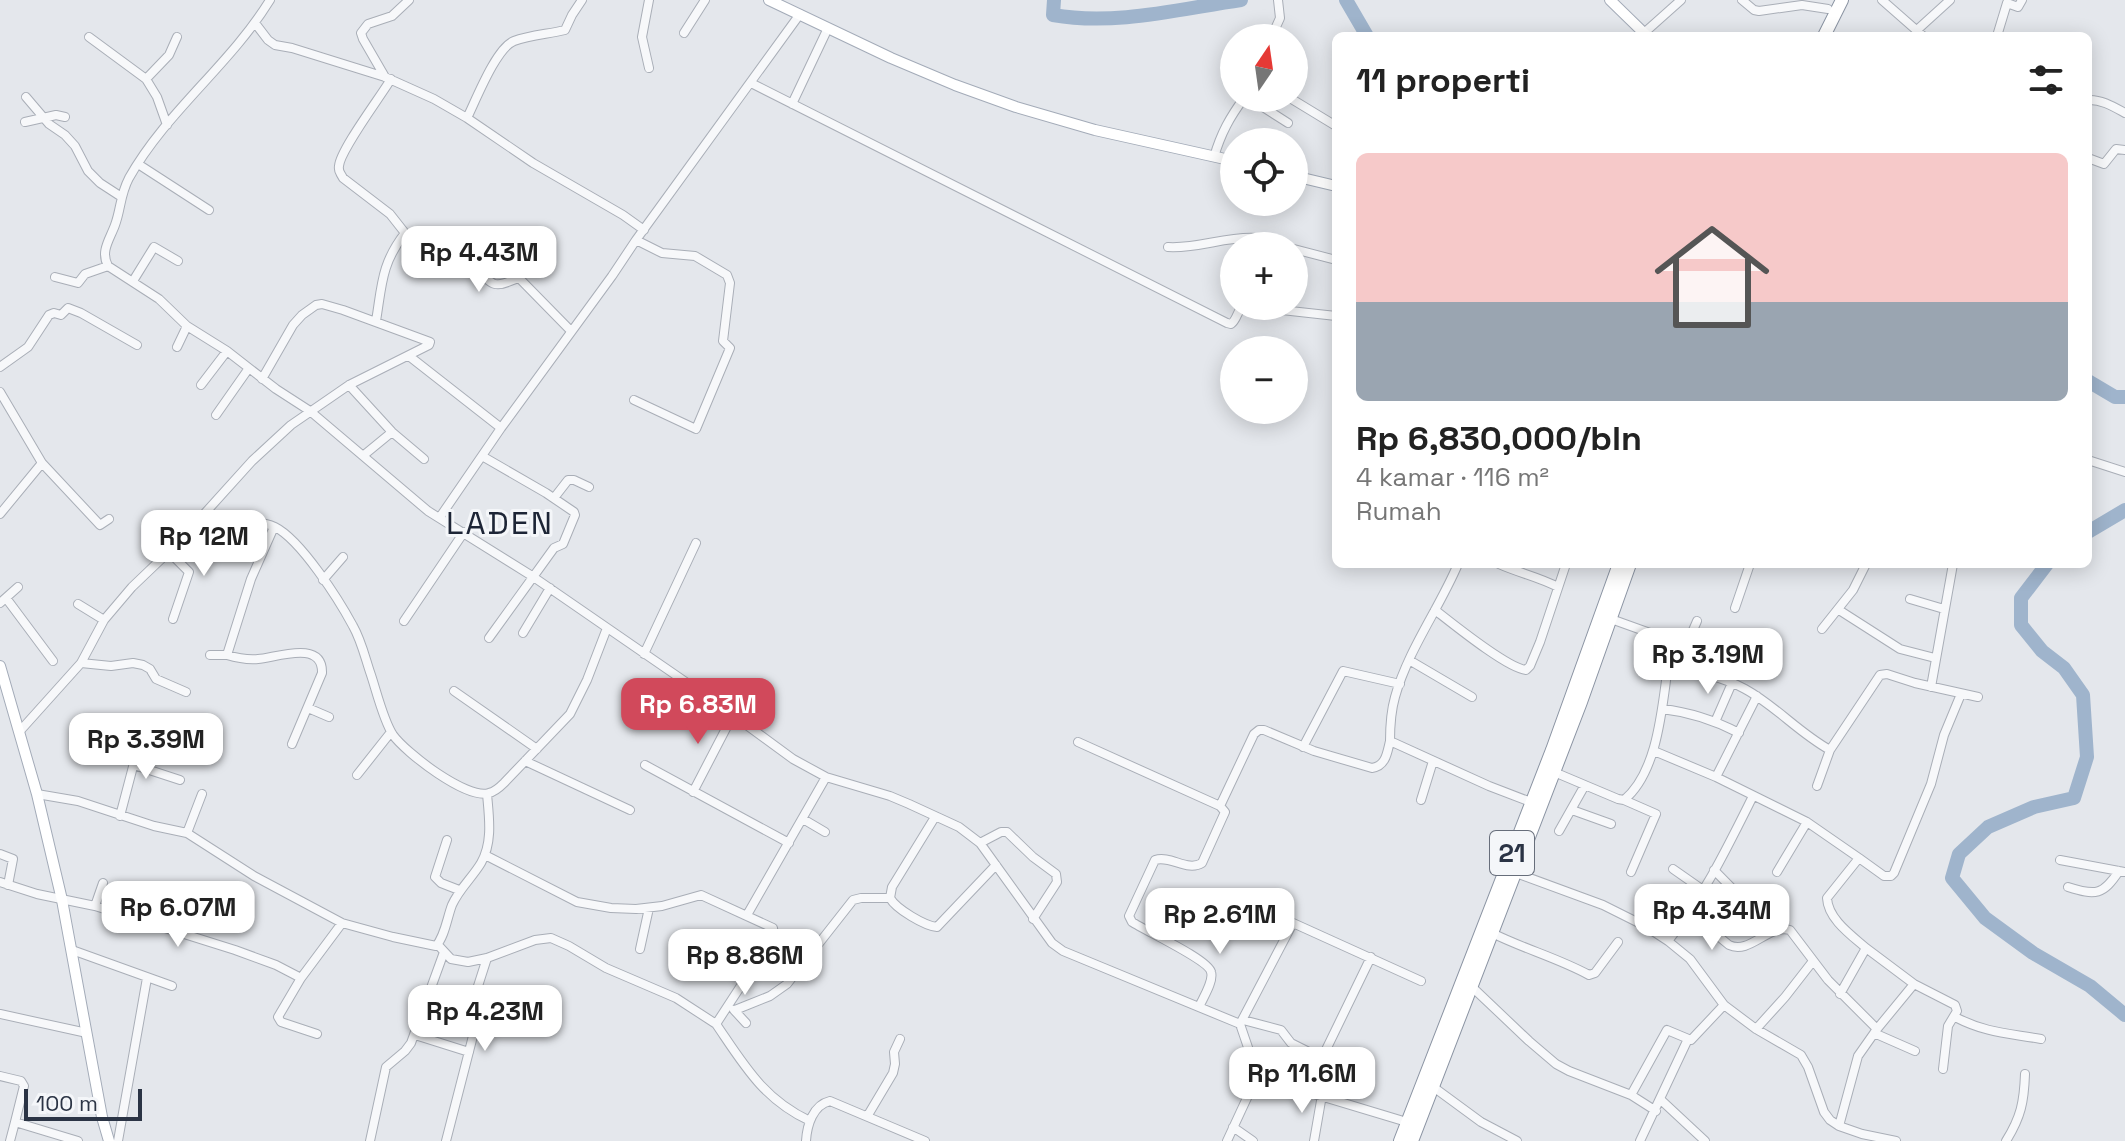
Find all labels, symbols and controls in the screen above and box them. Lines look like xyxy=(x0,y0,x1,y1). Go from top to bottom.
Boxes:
north arrow xyxy=(1220,24,1308,112)
map controls xyxy=(1220,24,1308,424)
icon: filters xyxy=(2024,58,2068,102)
text: 11 properti xyxy=(1356,59,1530,102)
button: locate xyxy=(1220,128,1308,216)
icon: home xyxy=(1640,205,1784,349)
pin: Rp 4.43M xyxy=(396,226,562,294)
button: + xyxy=(1220,232,1308,320)
text: Rp 4.43M xyxy=(419,235,539,269)
button: − xyxy=(1220,336,1308,424)
text: Rp 6,830,000/bln xyxy=(1356,417,1642,460)
text: 4 kamar · 116 m² xyxy=(1356,460,1549,494)
text: Rumah xyxy=(1356,494,1442,528)
district label: LADEN xyxy=(446,503,554,543)
pin: Rp 12M xyxy=(139,510,269,578)
text: Rp 12M xyxy=(159,519,249,553)
pin: Rp 3.19M xyxy=(1625,628,1791,696)
text: Rp 3.19M xyxy=(1652,637,1764,671)
pin: Rp 6.83M xyxy=(615,678,781,746)
text: Rp 6.83M xyxy=(639,687,757,721)
pin: Rp 3.39M xyxy=(63,713,229,781)
text: Rp 3.39M xyxy=(87,722,205,756)
road number: 21 xyxy=(1490,831,1534,875)
pin: Rp 6.07M xyxy=(95,881,261,949)
pin: Rp 4.34M xyxy=(1629,884,1795,952)
pin: Rp 2.61M xyxy=(1137,888,1303,956)
text: Rp 6.07M xyxy=(120,890,236,924)
text: Rp 4.34M xyxy=(1652,893,1772,927)
text: Rp 2.61M xyxy=(1163,897,1277,931)
pin: Rp 8.86M xyxy=(662,929,828,997)
text: Rp 8.86M xyxy=(686,938,804,972)
pin: Rp 4.23M xyxy=(402,985,568,1053)
text: Rp 4.23M xyxy=(426,994,544,1028)
pin: Rp 11.6M xyxy=(1219,1047,1385,1115)
text: Rp 11.6M xyxy=(1247,1056,1357,1090)
scale bar xyxy=(24,1085,142,1121)
text: 100 m xyxy=(36,1089,98,1117)

